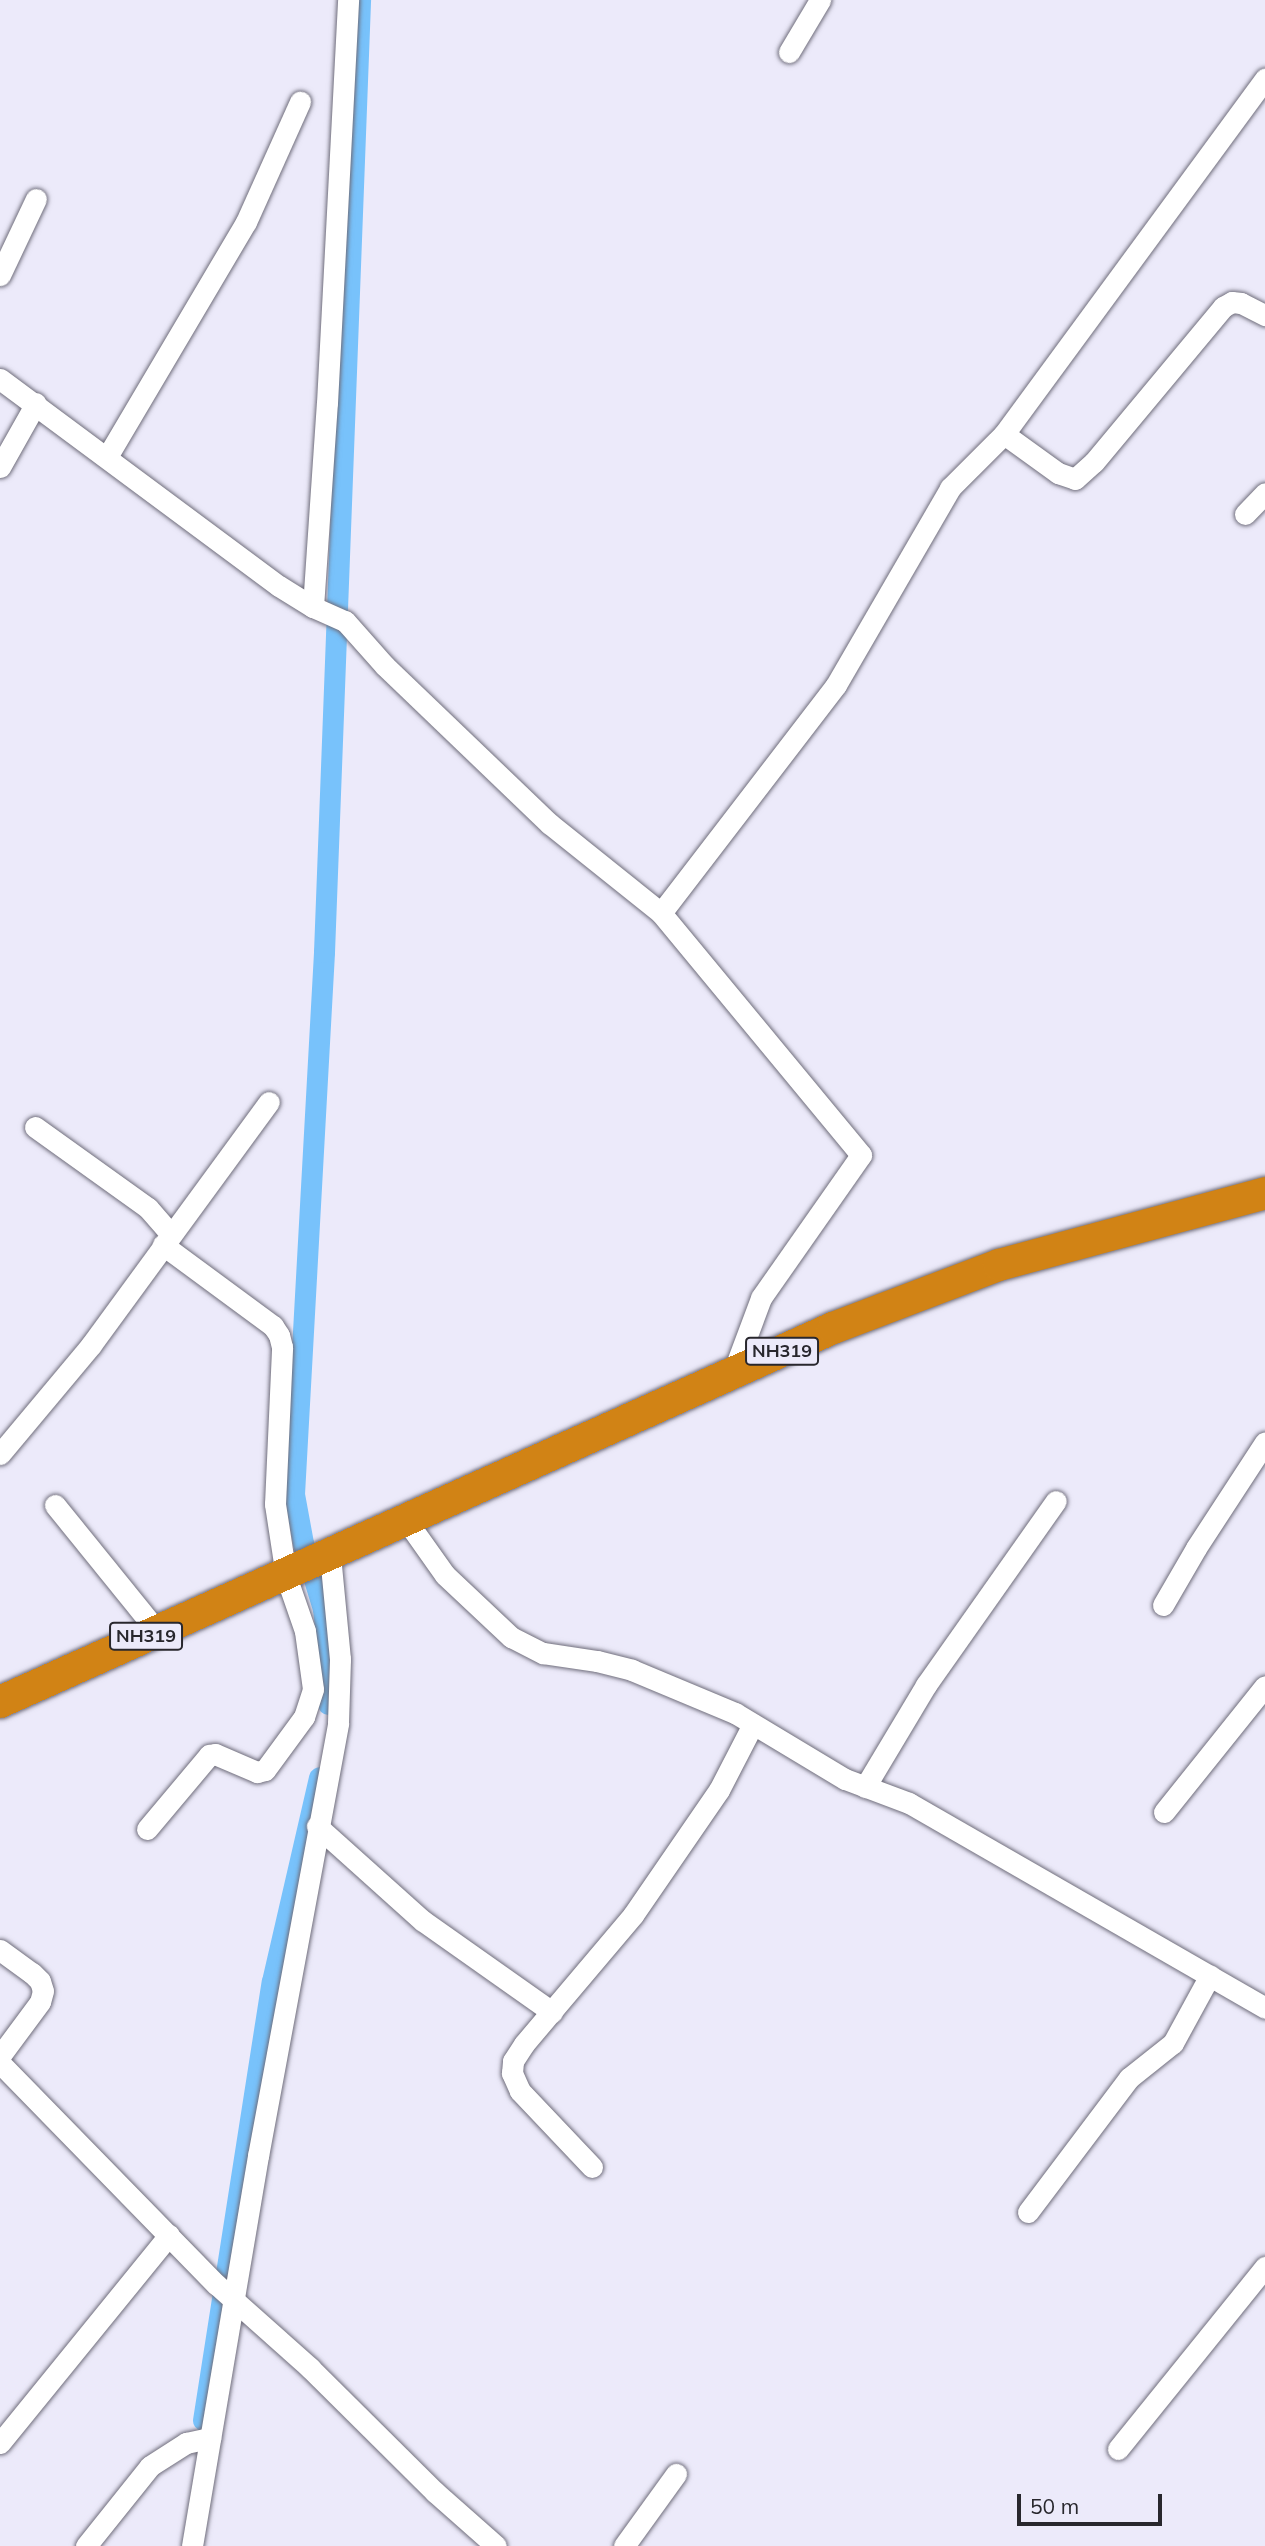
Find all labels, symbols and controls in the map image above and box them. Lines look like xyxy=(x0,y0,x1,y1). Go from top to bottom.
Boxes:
road number: NH319 xyxy=(744,1336,820,1366)
road number: NH319 xyxy=(108,1622,184,1651)
scale bar xyxy=(1020,2480,1165,2524)
text: 50 m xyxy=(1030,2493,1079,2519)

